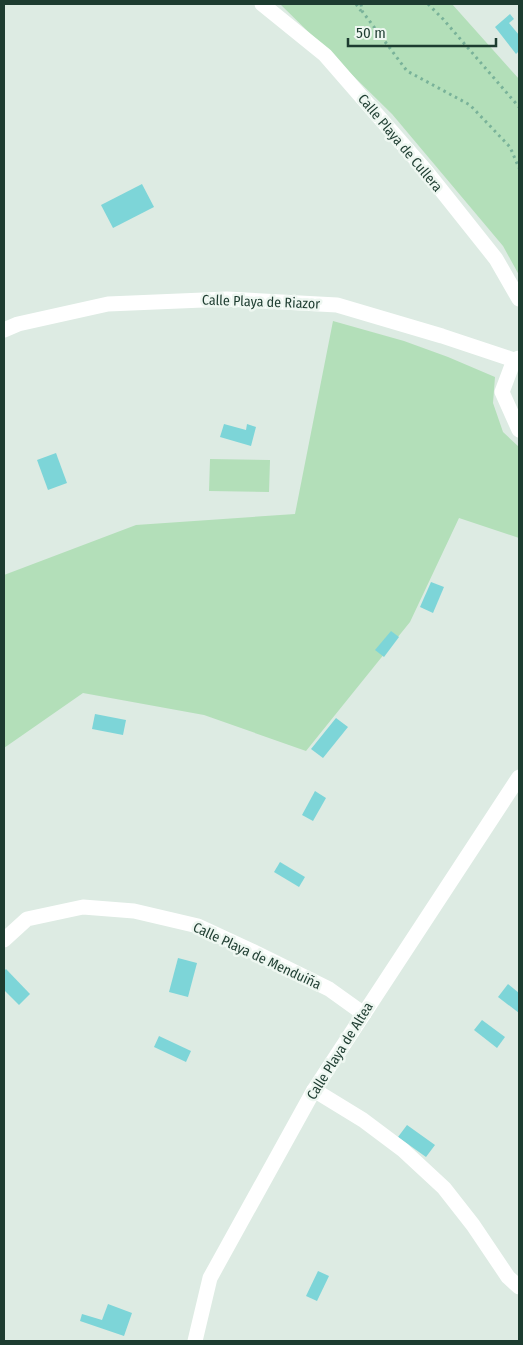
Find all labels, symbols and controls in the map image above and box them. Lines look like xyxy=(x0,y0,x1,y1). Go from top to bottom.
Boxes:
scale bar xyxy=(348,15,496,47)
text: 50 m xyxy=(356,24,386,42)
street label: Calle Playa de Cullera xyxy=(354,91,446,195)
street label: Calle Playa de Riazor xyxy=(202,291,321,313)
street label: Calle Playa de Menduiña xyxy=(190,919,324,993)
street label: Calle Playa de Altea xyxy=(303,999,377,1103)

